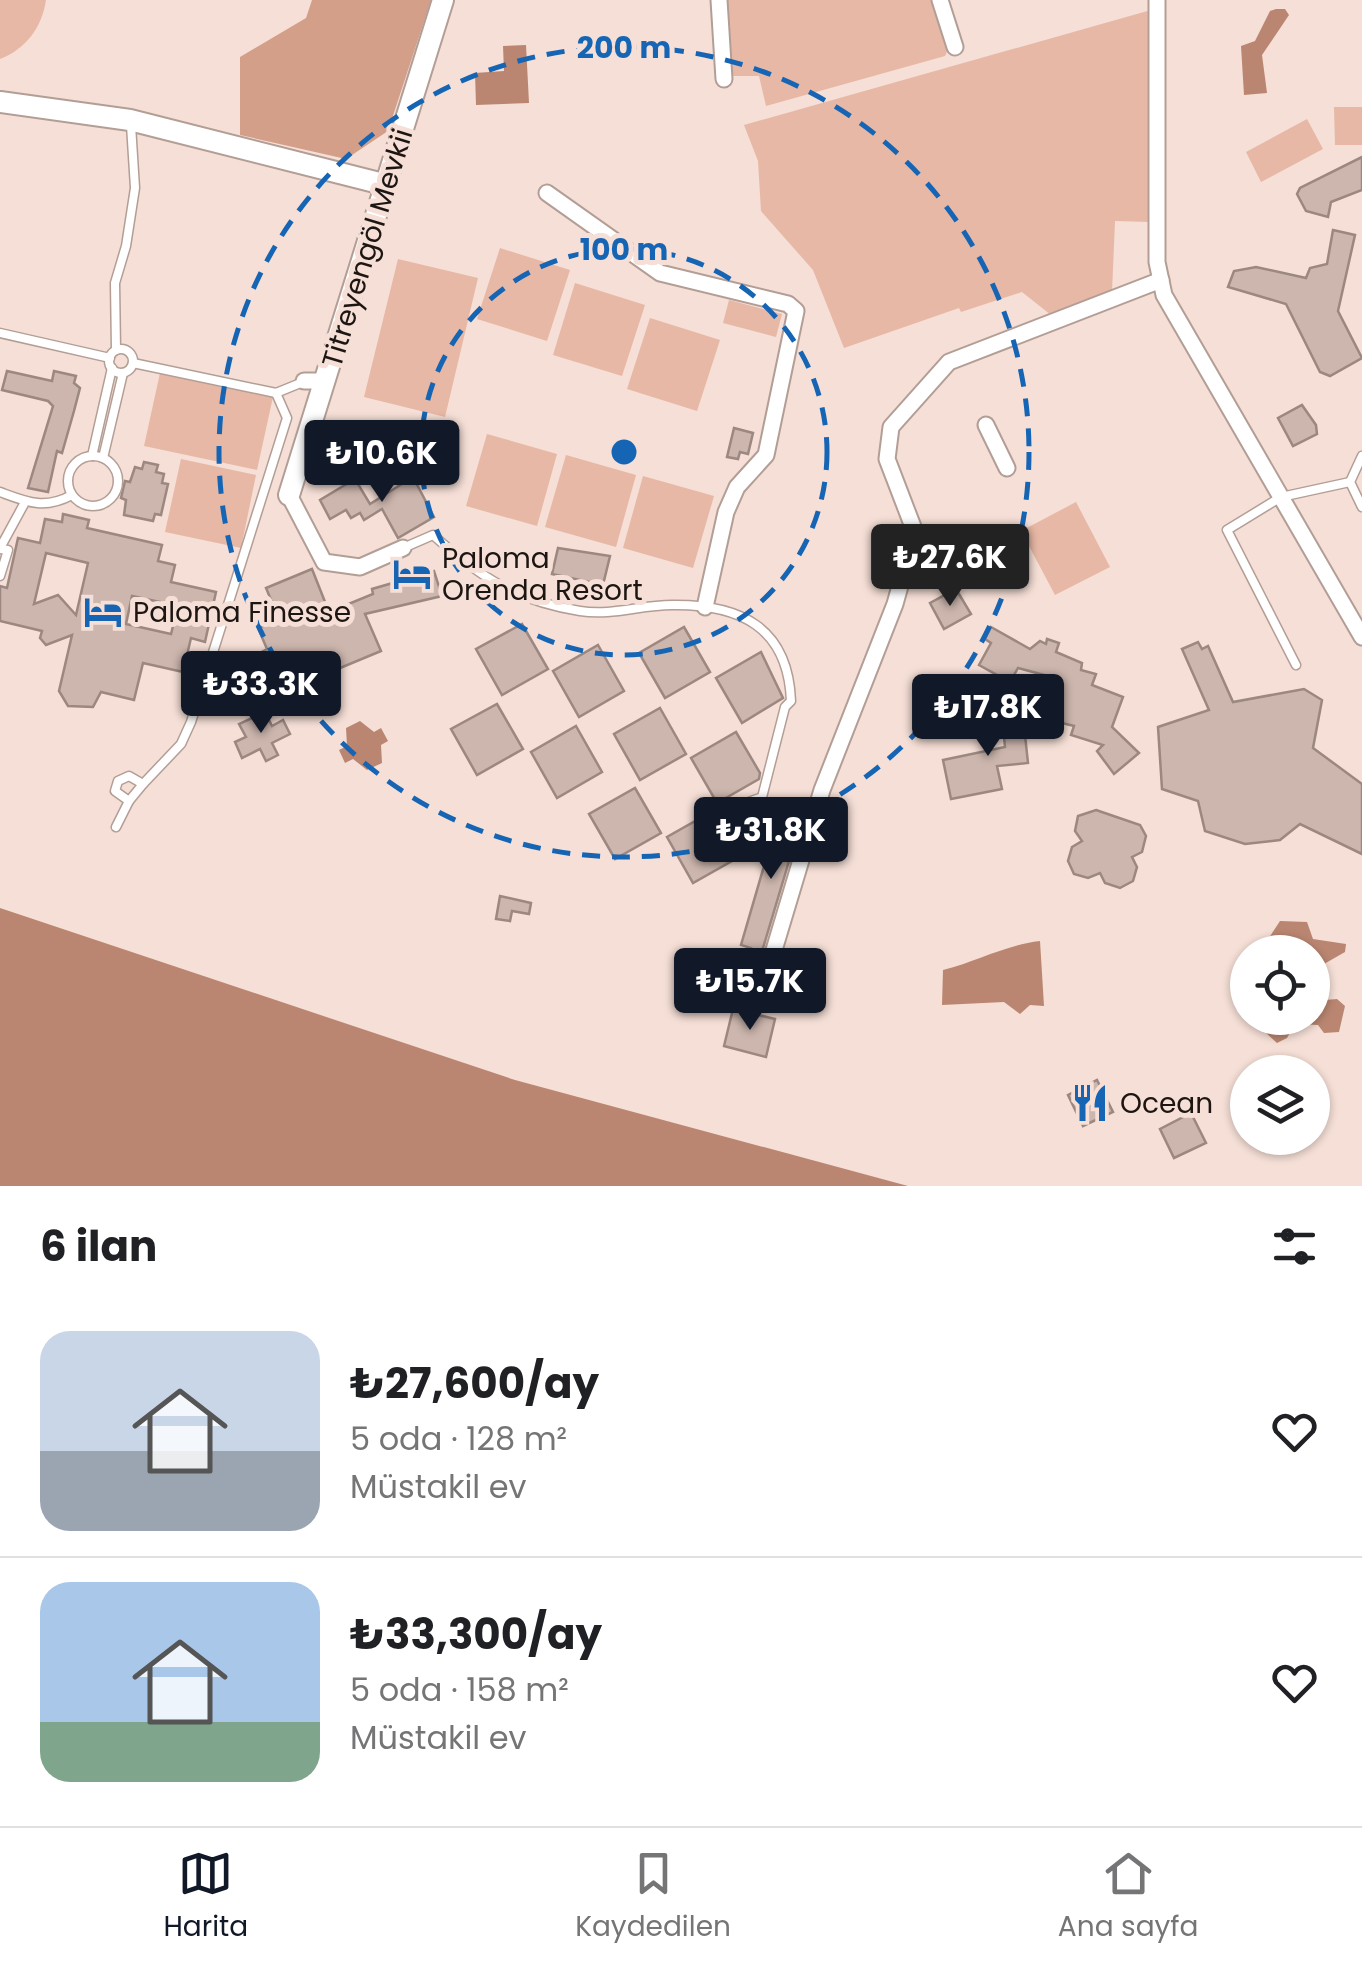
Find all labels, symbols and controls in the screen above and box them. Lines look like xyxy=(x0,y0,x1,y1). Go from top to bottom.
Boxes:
text: 200 m xyxy=(577,26,671,69)
street label: Titreyengöl Mevkii xyxy=(313,124,422,372)
text: 100 m xyxy=(580,228,668,271)
pin: ₺10.6K xyxy=(301,420,463,505)
text: ₺10.6K xyxy=(326,430,438,475)
centre of rings xyxy=(606,434,642,470)
pin: ₺27.6K xyxy=(869,524,1031,609)
text: ₺27.6K xyxy=(893,534,1007,579)
place label: Paloma Orenda Resort xyxy=(442,539,643,610)
hotel icon: Paloma Orenda Resort xyxy=(391,553,433,595)
hotel icon: Paloma Finesse xyxy=(82,591,124,633)
place label: Paloma Finesse xyxy=(133,593,351,632)
pin: ₺33.3K xyxy=(180,651,342,736)
text: ₺33.3K xyxy=(203,661,319,706)
pin: ₺17.8K xyxy=(907,674,1069,759)
text: ₺17.8K xyxy=(934,684,1042,729)
pin: ₺31.8K xyxy=(690,797,852,882)
text: ₺31.8K xyxy=(716,807,826,852)
map controls xyxy=(1230,935,1330,1155)
button: locate xyxy=(1230,935,1330,1035)
pin: ₺15.7K xyxy=(669,948,831,1033)
text: ₺15.7K xyxy=(696,958,804,1003)
button: layers xyxy=(1230,1055,1330,1155)
restaurant icon: Ocean xyxy=(1069,1082,1111,1124)
place label: Ocean xyxy=(1120,1084,1213,1123)
text: 6 ilan xyxy=(40,1217,157,1276)
icon: filters xyxy=(1267,1219,1322,1274)
text: ₺27,600/ay xyxy=(350,1354,599,1413)
icon: home xyxy=(120,1371,240,1491)
icon: heart xyxy=(1267,1404,1322,1459)
text: 5 oda · 128 m² xyxy=(350,1416,567,1461)
text: Müstakil ev xyxy=(350,1464,527,1509)
text: ₺33,300/ay xyxy=(350,1605,602,1664)
icon: home xyxy=(120,1622,240,1742)
icon: heart xyxy=(1267,1655,1322,1710)
text: 5 oda · 158 m² xyxy=(350,1667,569,1712)
text: Müstakil ev xyxy=(350,1715,527,1760)
tab: Harita xyxy=(163,1846,248,1948)
tab: Kaydedilen xyxy=(575,1846,731,1948)
tab: Ana sayfa xyxy=(1058,1846,1199,1948)

